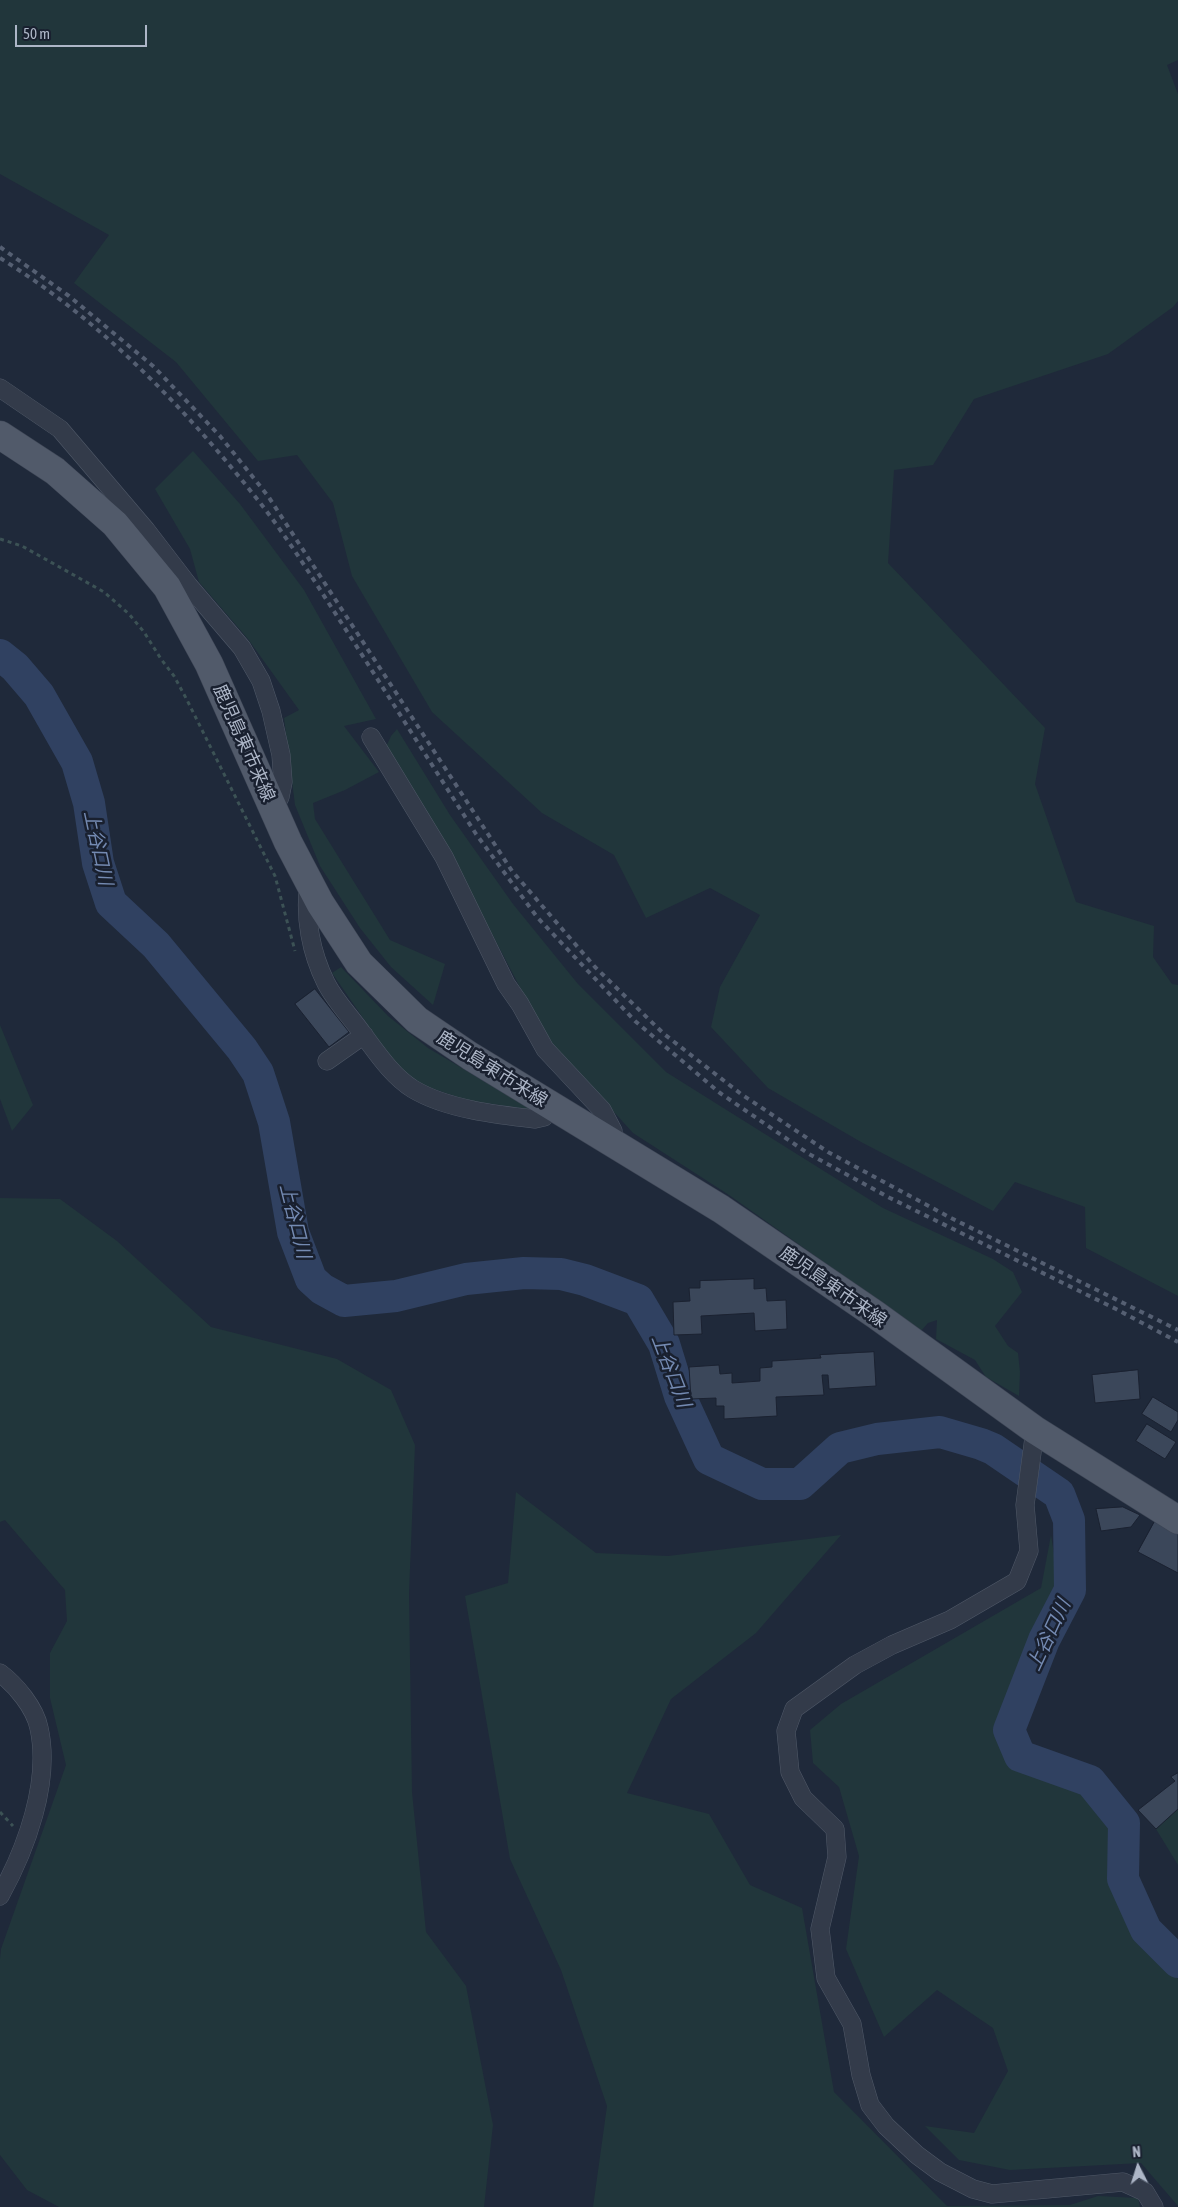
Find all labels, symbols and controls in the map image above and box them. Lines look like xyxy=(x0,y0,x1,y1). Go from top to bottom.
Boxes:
scale bar xyxy=(18,15,150,47)
text: 50 m xyxy=(23,25,50,42)
street label: 鹿児島東市来線 xyxy=(209,681,279,805)
water label: 上谷口川 xyxy=(79,808,117,888)
street label: 鹿児島東市来線 xyxy=(433,1026,551,1112)
water label: 上谷口川 xyxy=(275,1181,315,1261)
street label: 鹿児島東市来線 xyxy=(775,1242,891,1332)
water label: 上谷口川 xyxy=(647,1331,695,1411)
water label: 上谷口川 xyxy=(1023,1596,1075,1674)
north arrow xyxy=(1113,2142,1163,2192)
text: N xyxy=(1132,2144,1141,2160)

